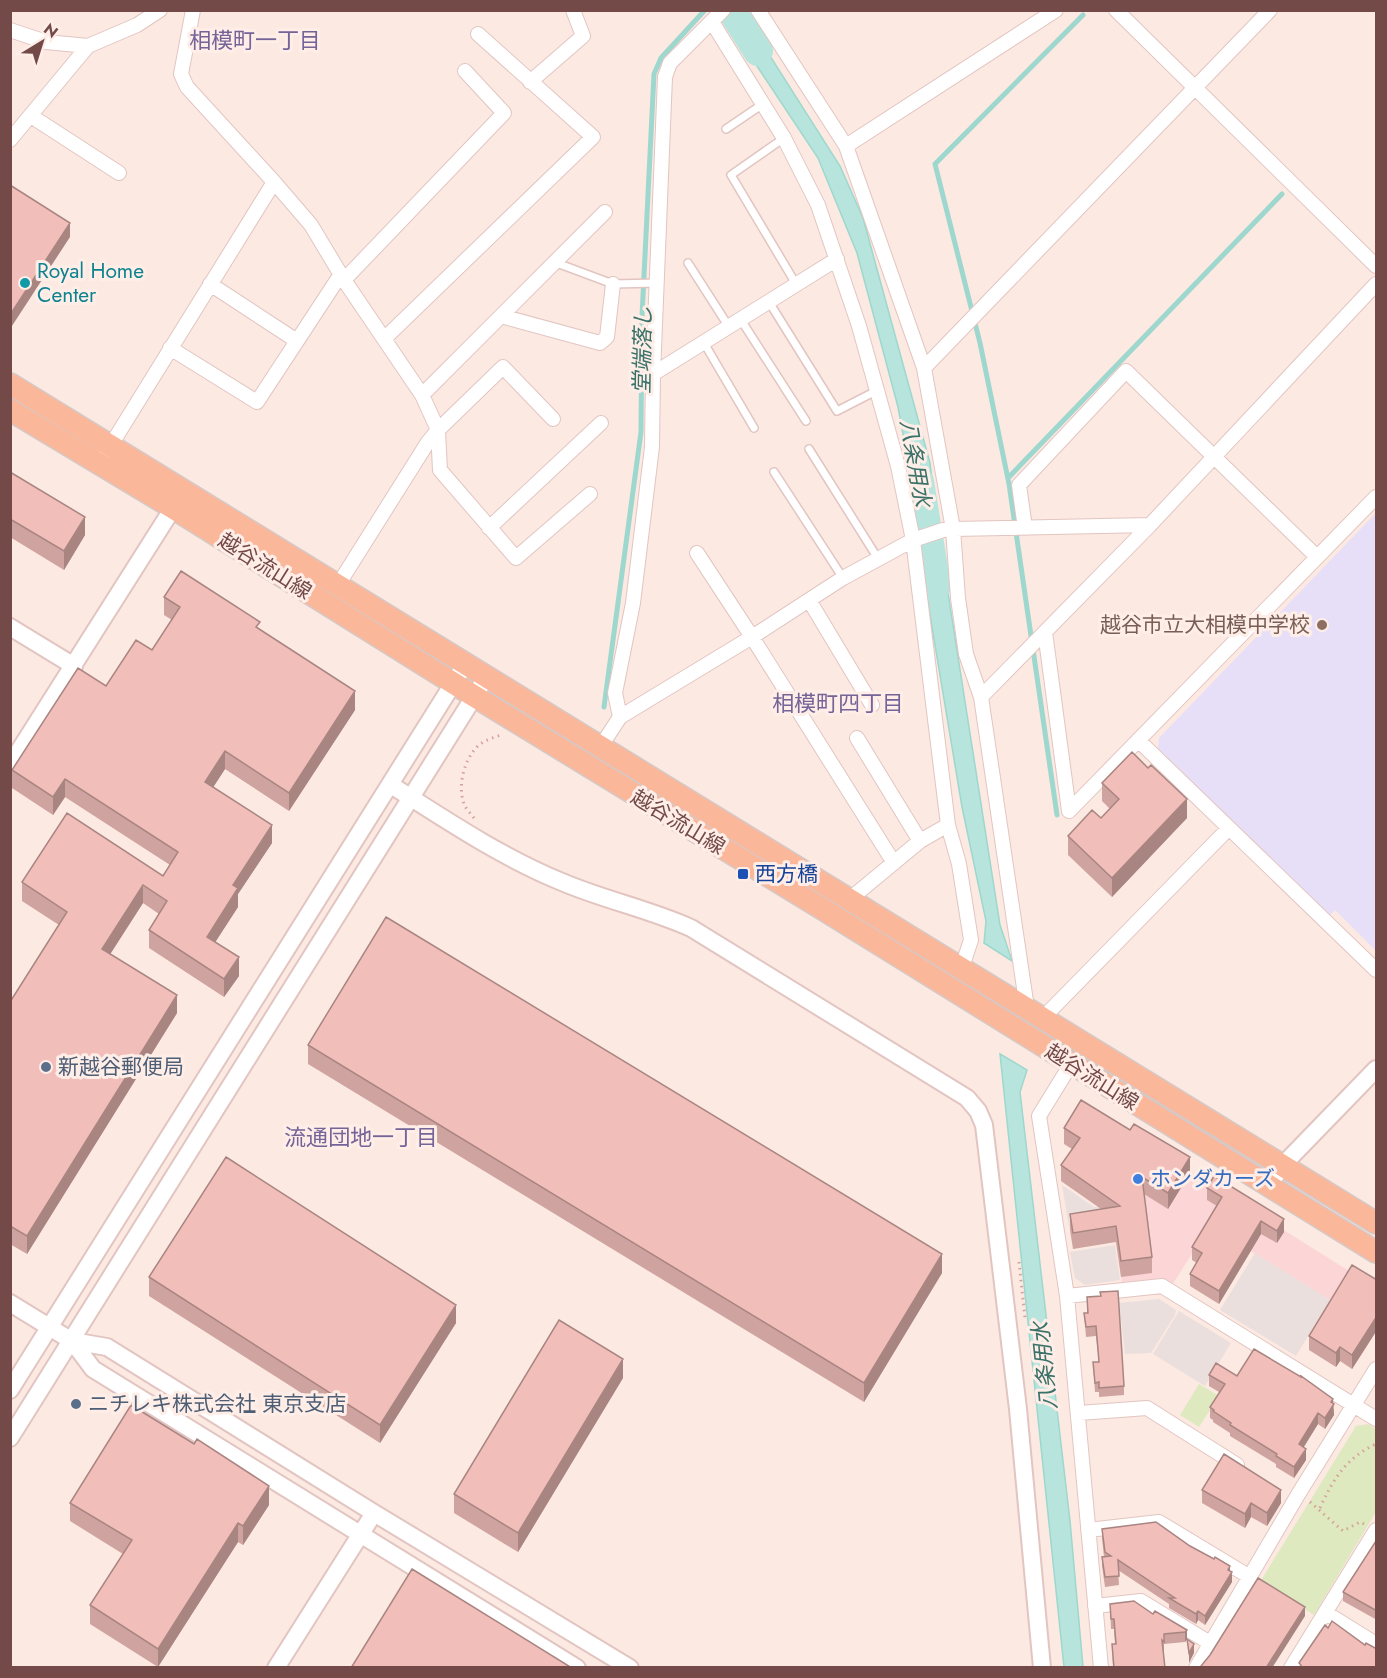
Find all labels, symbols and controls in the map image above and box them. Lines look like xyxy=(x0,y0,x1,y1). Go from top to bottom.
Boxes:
north arrow xyxy=(12,12,72,72)
text: N xyxy=(39,18,63,44)
district label: 相模町一丁目 xyxy=(189,24,321,56)
place label: Royal Home Center xyxy=(37,256,144,310)
marker: Royal Home Center xyxy=(18,276,32,290)
water label: 堂端落し xyxy=(625,306,659,394)
water label: 八条用水 xyxy=(893,417,940,511)
street label: 越谷流山線 xyxy=(213,525,317,607)
place label: 越谷市立大相模中学校 xyxy=(1100,610,1310,640)
marker: 越谷市立大相模中学校 xyxy=(1315,618,1329,632)
district label: 相模町四丁目 xyxy=(772,687,904,719)
street label: 越谷流山線 xyxy=(625,782,731,862)
place label: 西方橋 xyxy=(755,859,818,889)
marker: 西方橋 xyxy=(736,867,750,881)
street label: 越谷流山線 xyxy=(1040,1036,1144,1118)
place label: 新越谷郵便局 xyxy=(58,1052,184,1082)
marker: 新越谷郵便局 xyxy=(39,1060,53,1074)
district label: 流通団地一丁目 xyxy=(284,1121,438,1153)
place label: ホンダカーズ xyxy=(1150,1164,1275,1194)
marker: ホンダカーズ xyxy=(1131,1172,1145,1186)
water label: 八条用水 xyxy=(1023,1319,1065,1411)
place label: ニチレキ株式会社 東京支店 xyxy=(88,1389,346,1419)
marker: ニチレキ株式会社 東京支店 xyxy=(69,1397,83,1411)

